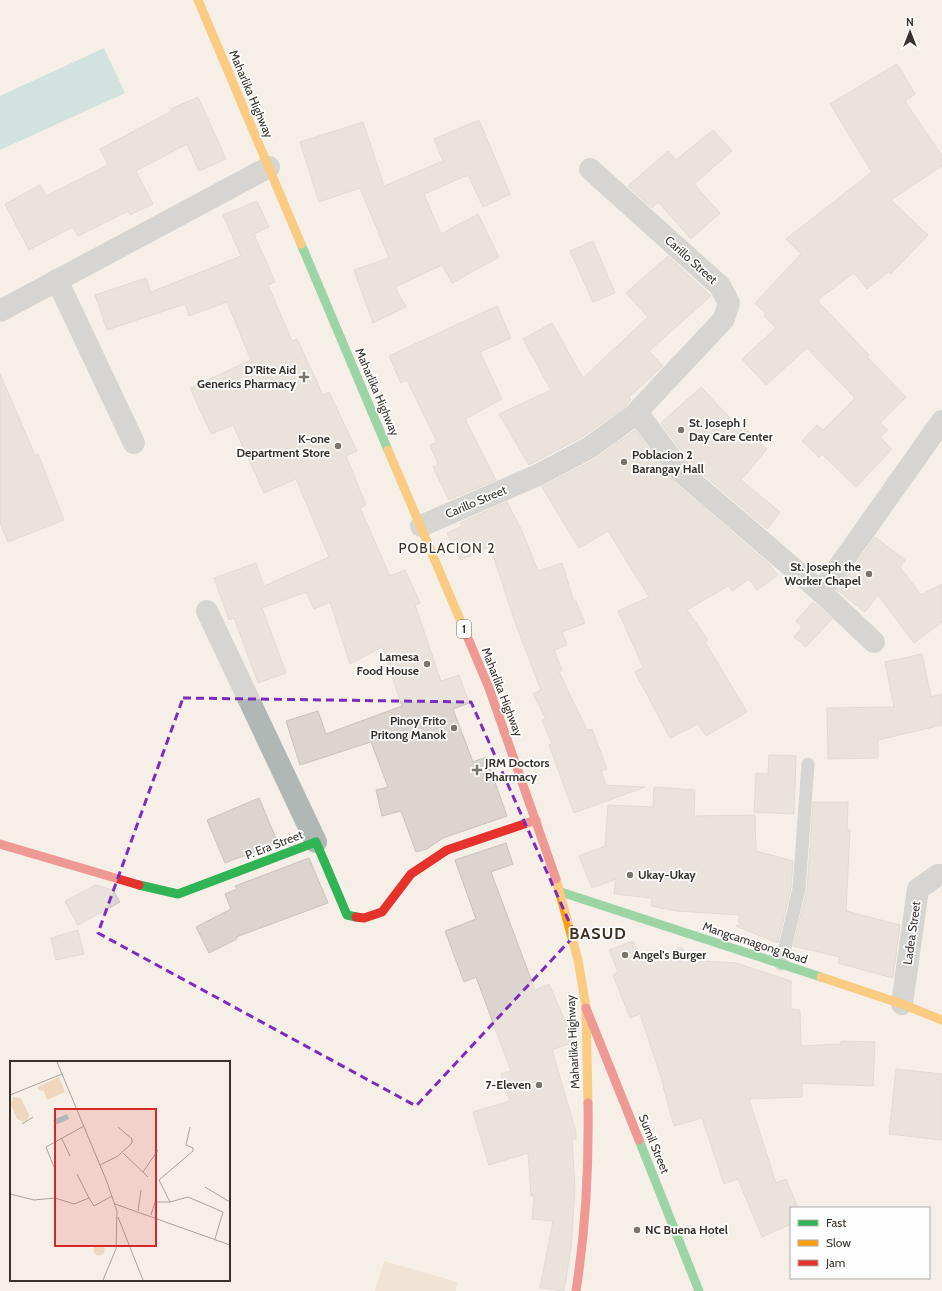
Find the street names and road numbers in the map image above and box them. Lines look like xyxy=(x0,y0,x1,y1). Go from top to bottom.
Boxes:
street label: Maharlika Highway xyxy=(226,48,277,140)
street label: Carillo Street xyxy=(662,232,721,287)
street label: Maharlika Highway xyxy=(352,346,403,438)
street label: Carillo Street xyxy=(443,482,509,521)
road number: 1 xyxy=(457,620,471,638)
street label: Maharlika Highway xyxy=(479,645,526,738)
street label: P. Era Street xyxy=(243,827,305,862)
street label: Ladea Street xyxy=(900,900,923,966)
street label: Mangcamagong Road xyxy=(701,918,810,967)
street label: Maharlika Highway xyxy=(563,995,582,1089)
street label: Sumil Street xyxy=(636,1112,673,1176)

